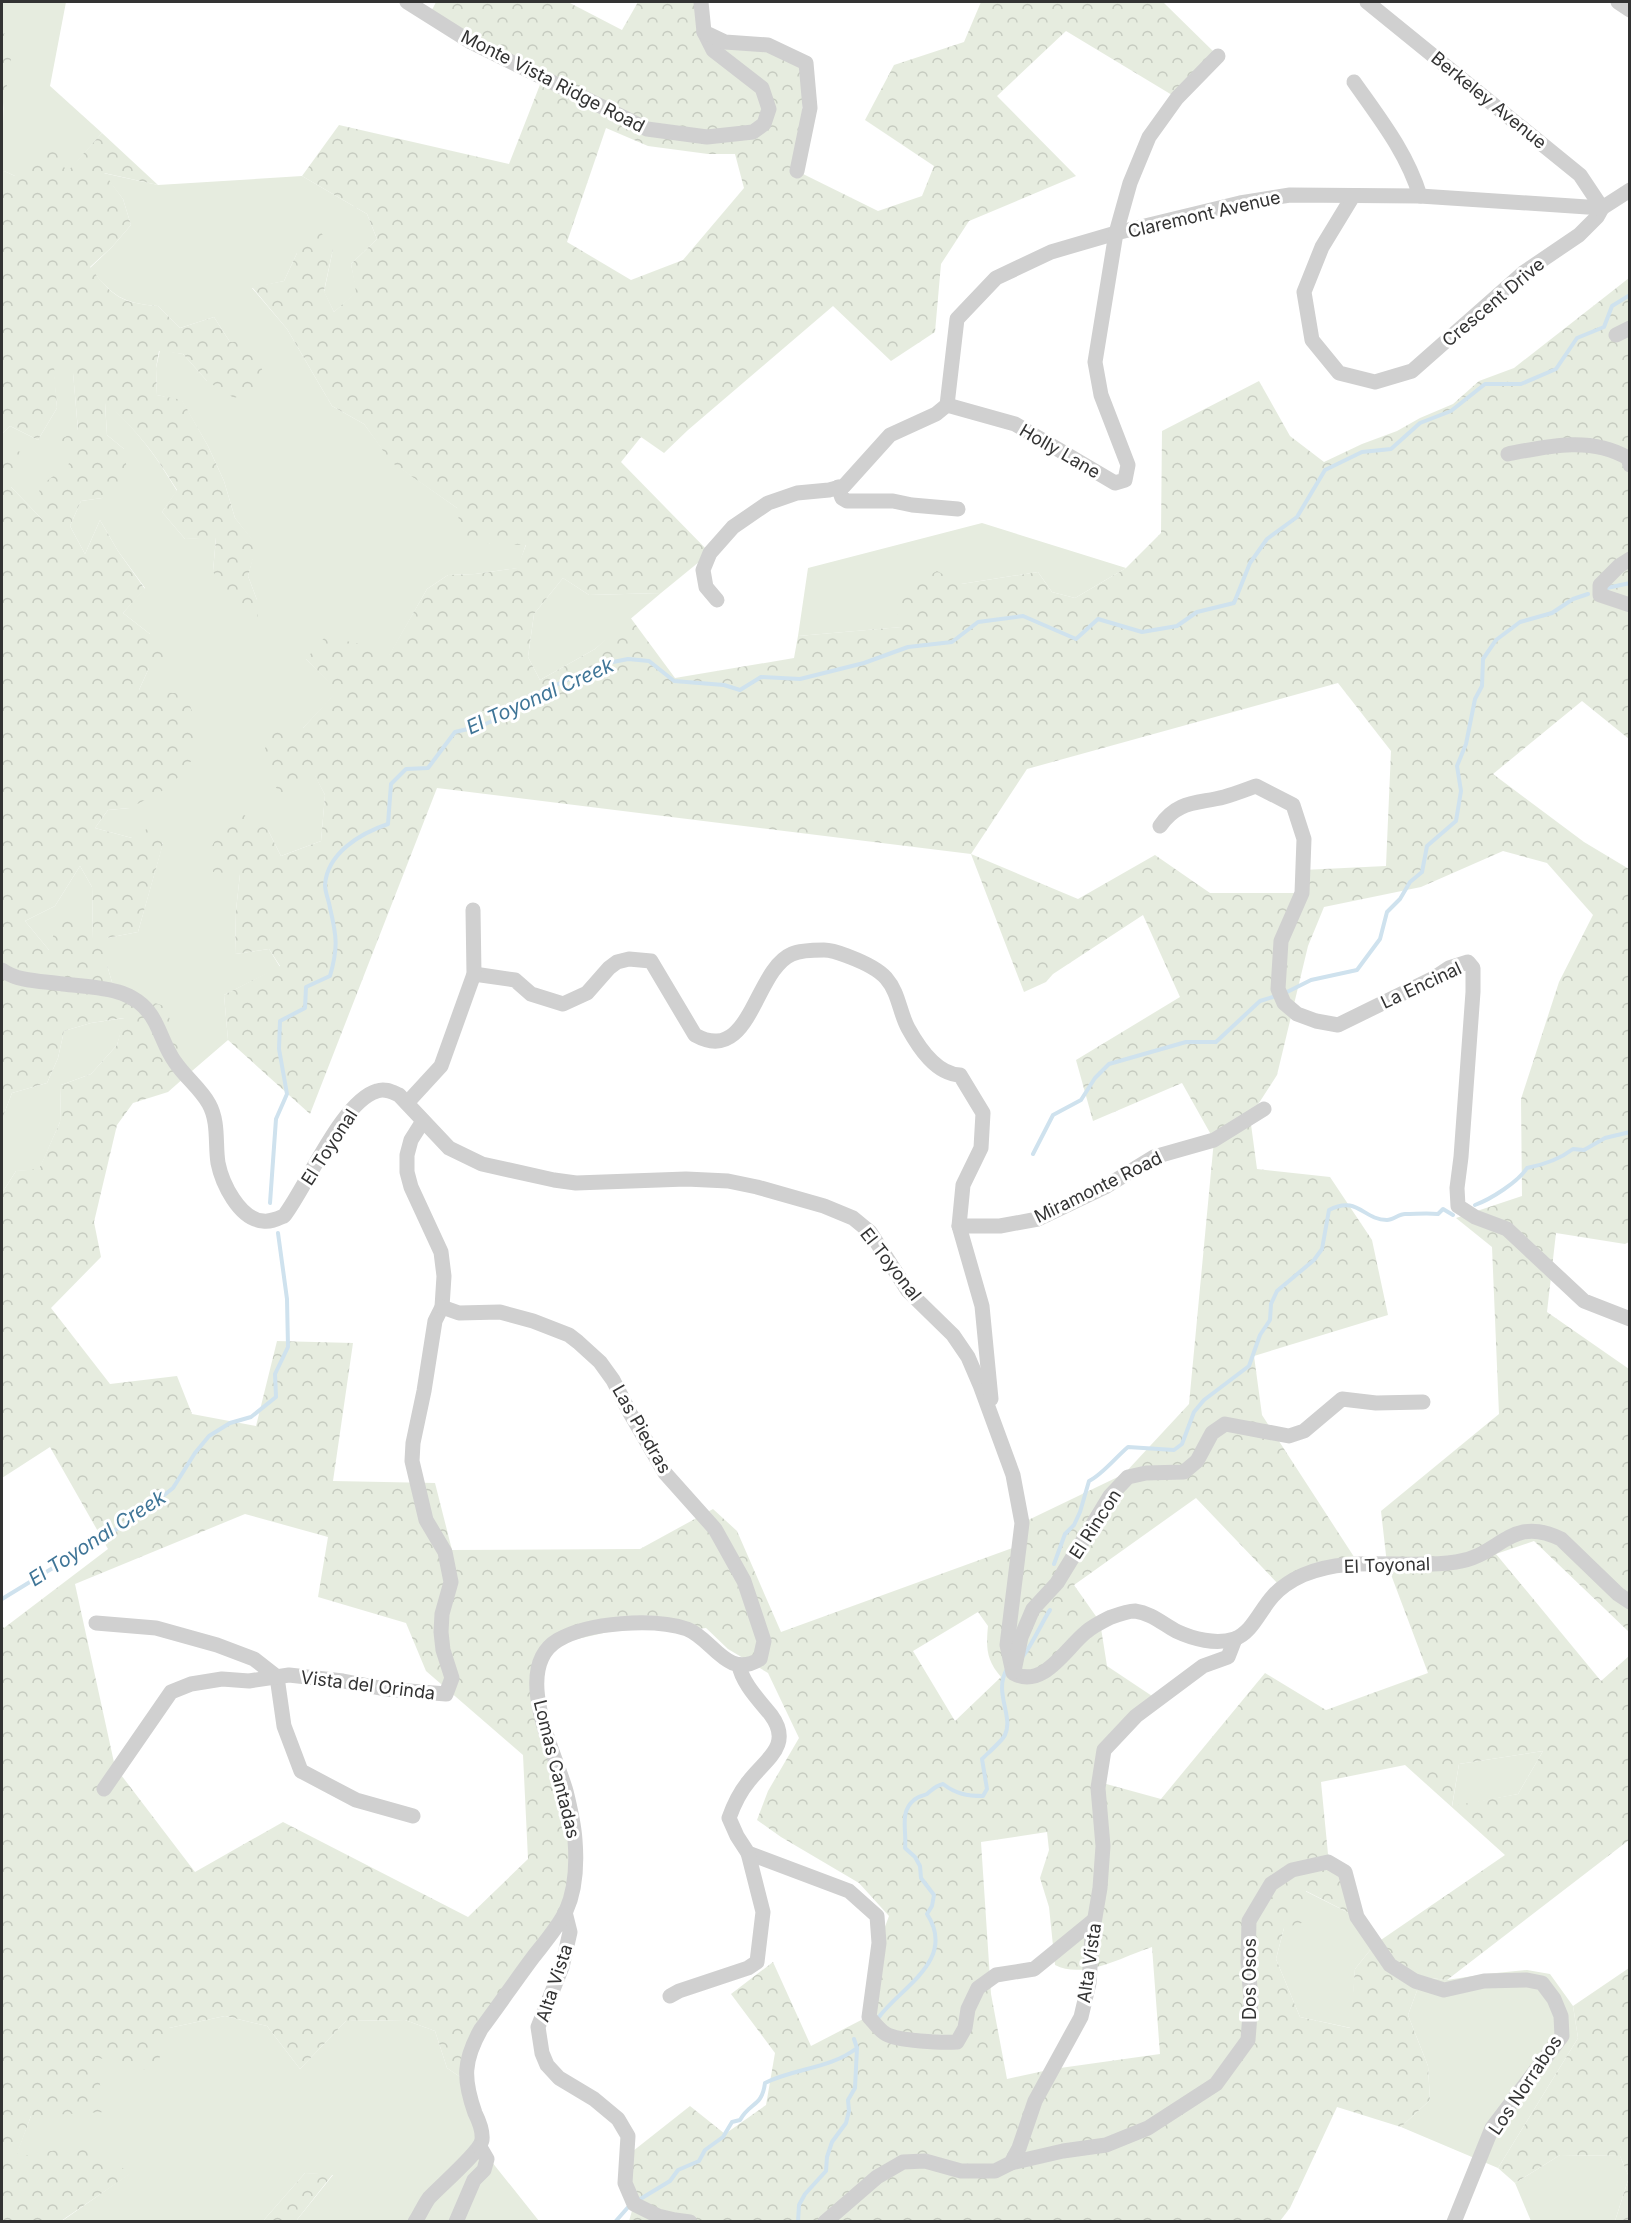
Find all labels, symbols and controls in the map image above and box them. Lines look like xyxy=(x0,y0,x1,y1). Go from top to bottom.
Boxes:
street label: Monte Vista Ridge Road xyxy=(458,25,648,137)
street label: Berkeley Avenue xyxy=(1427,47,1551,153)
street label: Claremont Avenue xyxy=(1126,186,1282,242)
street label: Crescent Drive xyxy=(1438,253,1548,351)
street label: Holly Lane xyxy=(1016,420,1104,482)
water label: El Toyonal Creek xyxy=(463,652,618,739)
street label: La Encinal xyxy=(1377,957,1465,1013)
street label: El Toyonal xyxy=(297,1105,361,1189)
street label: Miramonte Road xyxy=(1031,1147,1165,1227)
street label: El Toyonal xyxy=(856,1223,926,1305)
street label: Las Piedras xyxy=(608,1381,676,1477)
water label: El Toyonal Creek xyxy=(24,1484,171,1591)
street label: El Rincon xyxy=(1065,1485,1125,1563)
street label: El Toyonal xyxy=(1343,1553,1431,1577)
street label: Vista del Orinda xyxy=(300,1666,436,1704)
street label: Lomas Cantadas xyxy=(530,1698,584,1840)
street label: Alta Vista xyxy=(1073,1922,1105,2004)
street label: Dos Osos xyxy=(1239,1938,1260,2020)
street label: Alta Vista xyxy=(532,1941,576,2025)
street label: Los Norrabos xyxy=(1484,2031,1566,2139)

